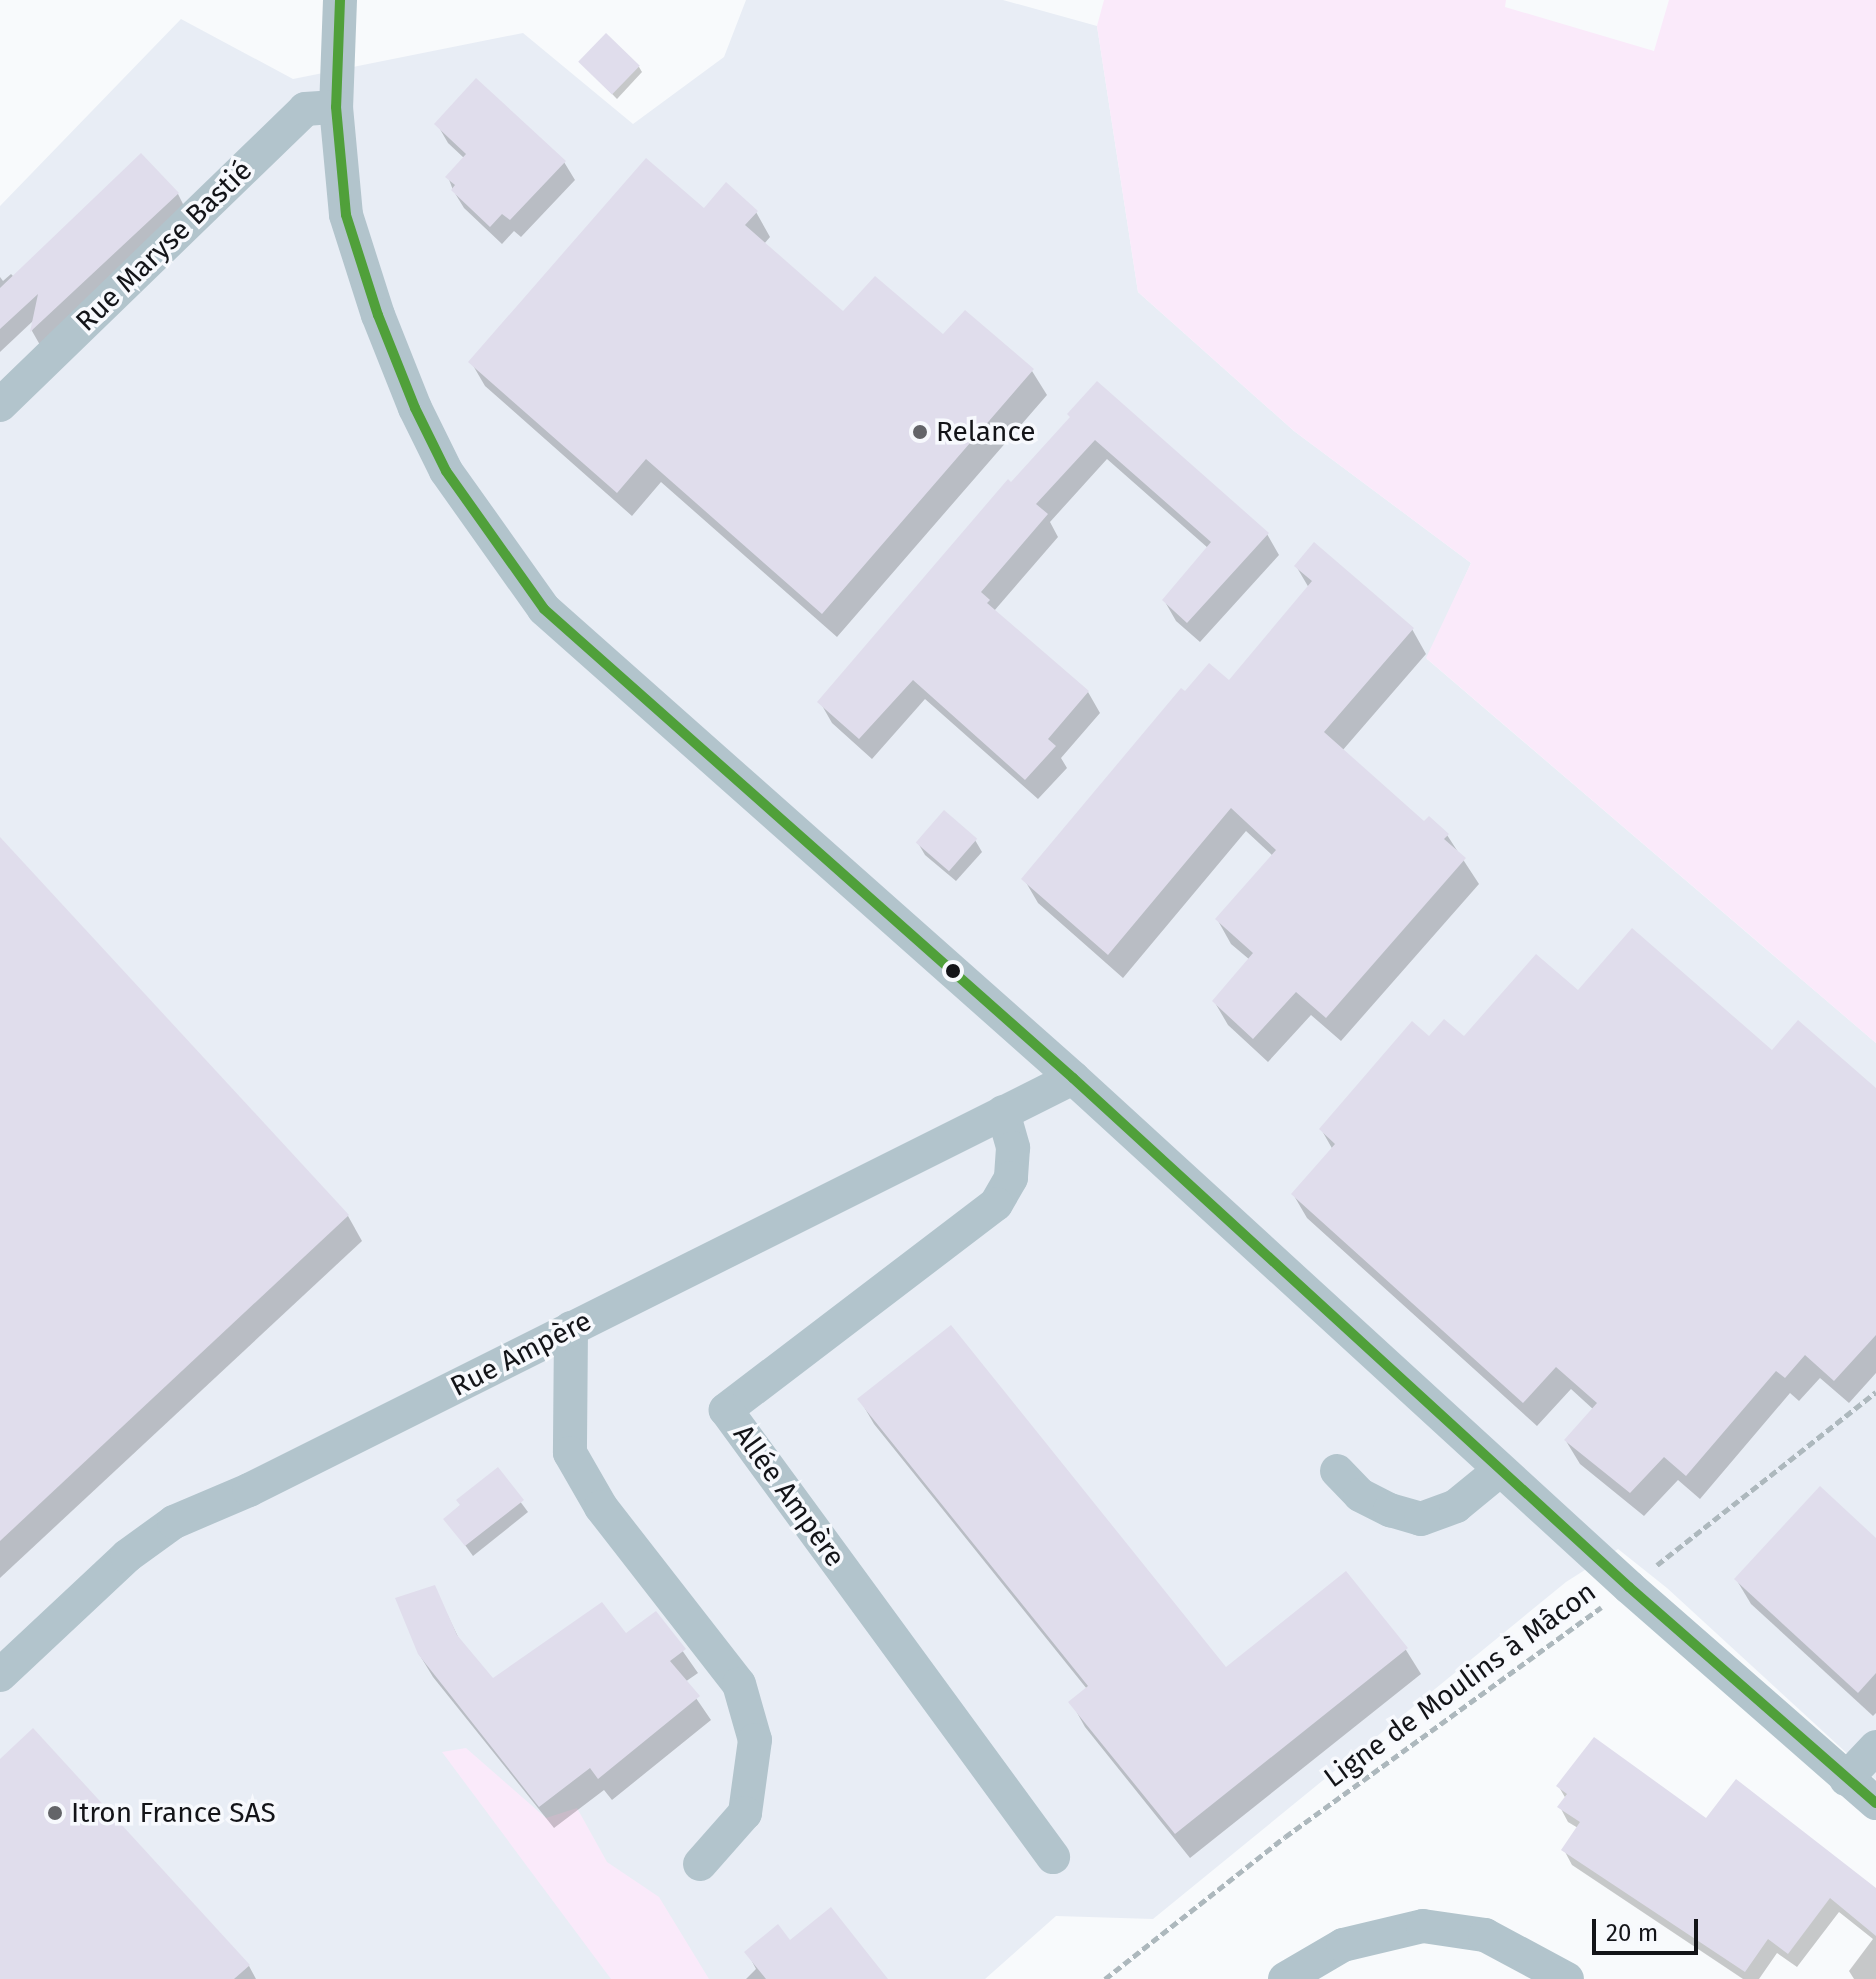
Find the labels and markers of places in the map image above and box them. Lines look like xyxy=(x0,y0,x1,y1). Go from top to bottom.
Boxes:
place label: Relance xyxy=(936,415,1036,449)
marker: Relance xyxy=(911,423,929,441)
unlabelled marker xyxy=(945,963,961,979)
place label: Itron France SAS xyxy=(71,1796,276,1830)
marker: Itron France SAS xyxy=(46,1804,64,1822)

